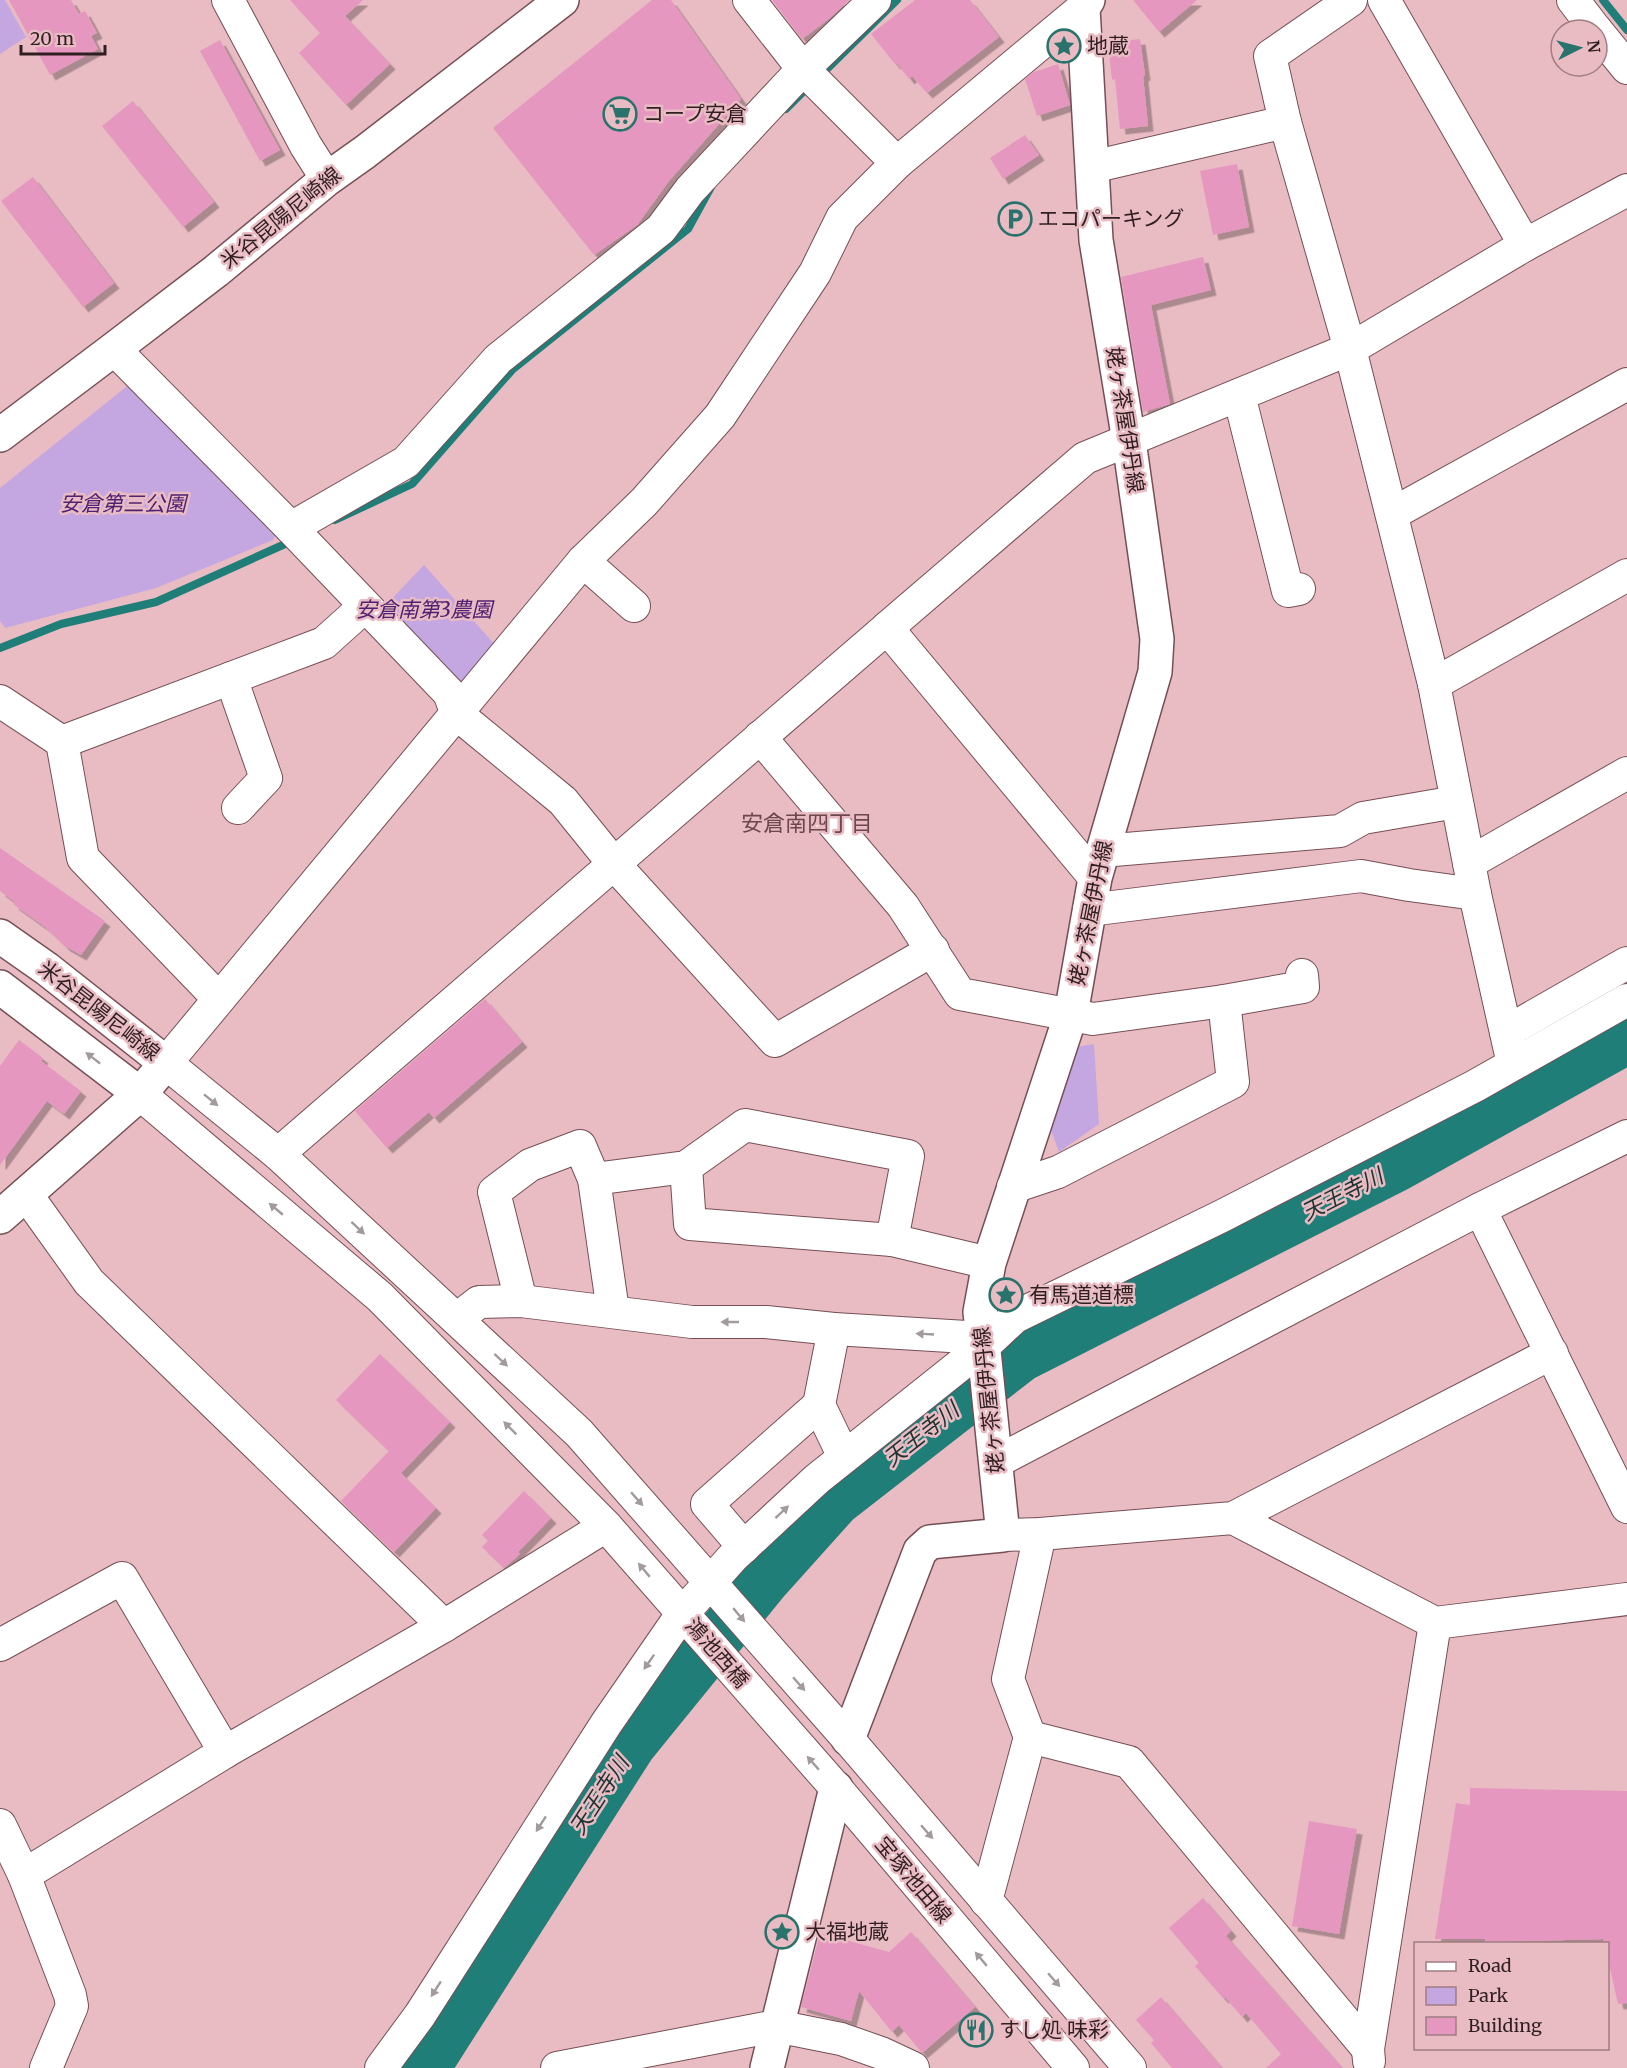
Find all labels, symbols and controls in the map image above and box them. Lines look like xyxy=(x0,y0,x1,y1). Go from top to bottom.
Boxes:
scale bar xyxy=(21,18,105,56)
north arrow xyxy=(1549,18,1609,78)
text: 20 m xyxy=(30,27,74,50)
place icon: 地蔵 xyxy=(1046,28,1082,64)
place label: 地蔵 xyxy=(1087,32,1129,59)
text: N xyxy=(1583,39,1605,54)
supermarket icon: コープ安倉 xyxy=(602,96,638,132)
place label: コープ安倉 xyxy=(643,100,747,127)
street label: 米谷昆陽尼崎線 xyxy=(215,161,346,274)
parking icon: エコパーキング xyxy=(997,201,1033,237)
place label: エコパーキング xyxy=(1038,205,1184,232)
street label: 姥ヶ茶屋伊丹線 xyxy=(1101,345,1150,495)
park label: 安倉第三公園 xyxy=(60,490,189,517)
park label: 安倉南第3農園 xyxy=(356,596,495,623)
district label: 安倉南四丁目 xyxy=(741,809,873,837)
street label: 姥ヶ茶屋伊丹線 xyxy=(1063,838,1118,988)
street label: 米谷昆陽尼崎線 xyxy=(33,955,166,1066)
one-way arrow xyxy=(86,1052,102,1064)
one-way arrow xyxy=(203,1093,219,1106)
water label: 天王寺川 xyxy=(1296,1161,1389,1226)
one-way arrow xyxy=(269,1203,284,1216)
one-way arrow xyxy=(350,1221,365,1234)
place icon: 有馬道道標 xyxy=(988,1277,1024,1313)
place label: 有馬道道標 xyxy=(1029,1281,1134,1308)
one-way arrow xyxy=(721,1317,740,1327)
street label: 姥ヶ茶屋伊丹線 xyxy=(967,1326,1010,1475)
one-way arrow xyxy=(915,1330,934,1339)
one-way arrow xyxy=(494,1353,509,1367)
water label: 天王寺川 xyxy=(878,1395,966,1472)
one-way arrow xyxy=(503,1421,517,1436)
one-way arrow xyxy=(631,1492,644,1507)
one-way arrow xyxy=(774,1505,789,1519)
one-way arrow xyxy=(637,1562,650,1578)
one-way arrow xyxy=(732,1607,745,1622)
street label: 鴻池西橋 xyxy=(680,1612,755,1693)
one-way arrow xyxy=(643,1653,655,1669)
one-way arrow xyxy=(792,1676,805,1691)
water label: 天王寺川 xyxy=(563,1749,636,1840)
one-way arrow xyxy=(807,1755,820,1771)
one-way arrow xyxy=(535,1816,547,1832)
one-way arrow xyxy=(920,1824,933,1840)
street label: 宝塚池田線 xyxy=(869,1831,957,1929)
place icon: 大福地蔵 xyxy=(764,1914,800,1950)
place label: 大福地蔵 xyxy=(805,1918,889,1945)
legend xyxy=(1414,1942,1609,2050)
one-way arrow xyxy=(975,1952,988,1967)
text: Road xyxy=(1468,1954,1512,1977)
one-way arrow xyxy=(1047,1972,1060,1988)
one-way arrow xyxy=(431,1981,442,1997)
text: Park xyxy=(1468,1984,1509,2007)
restaurant icon: すし処 味彩 xyxy=(958,2012,994,2048)
text: Building xyxy=(1468,2014,1542,2037)
place label: すし処 味彩 xyxy=(999,2016,1109,2043)

